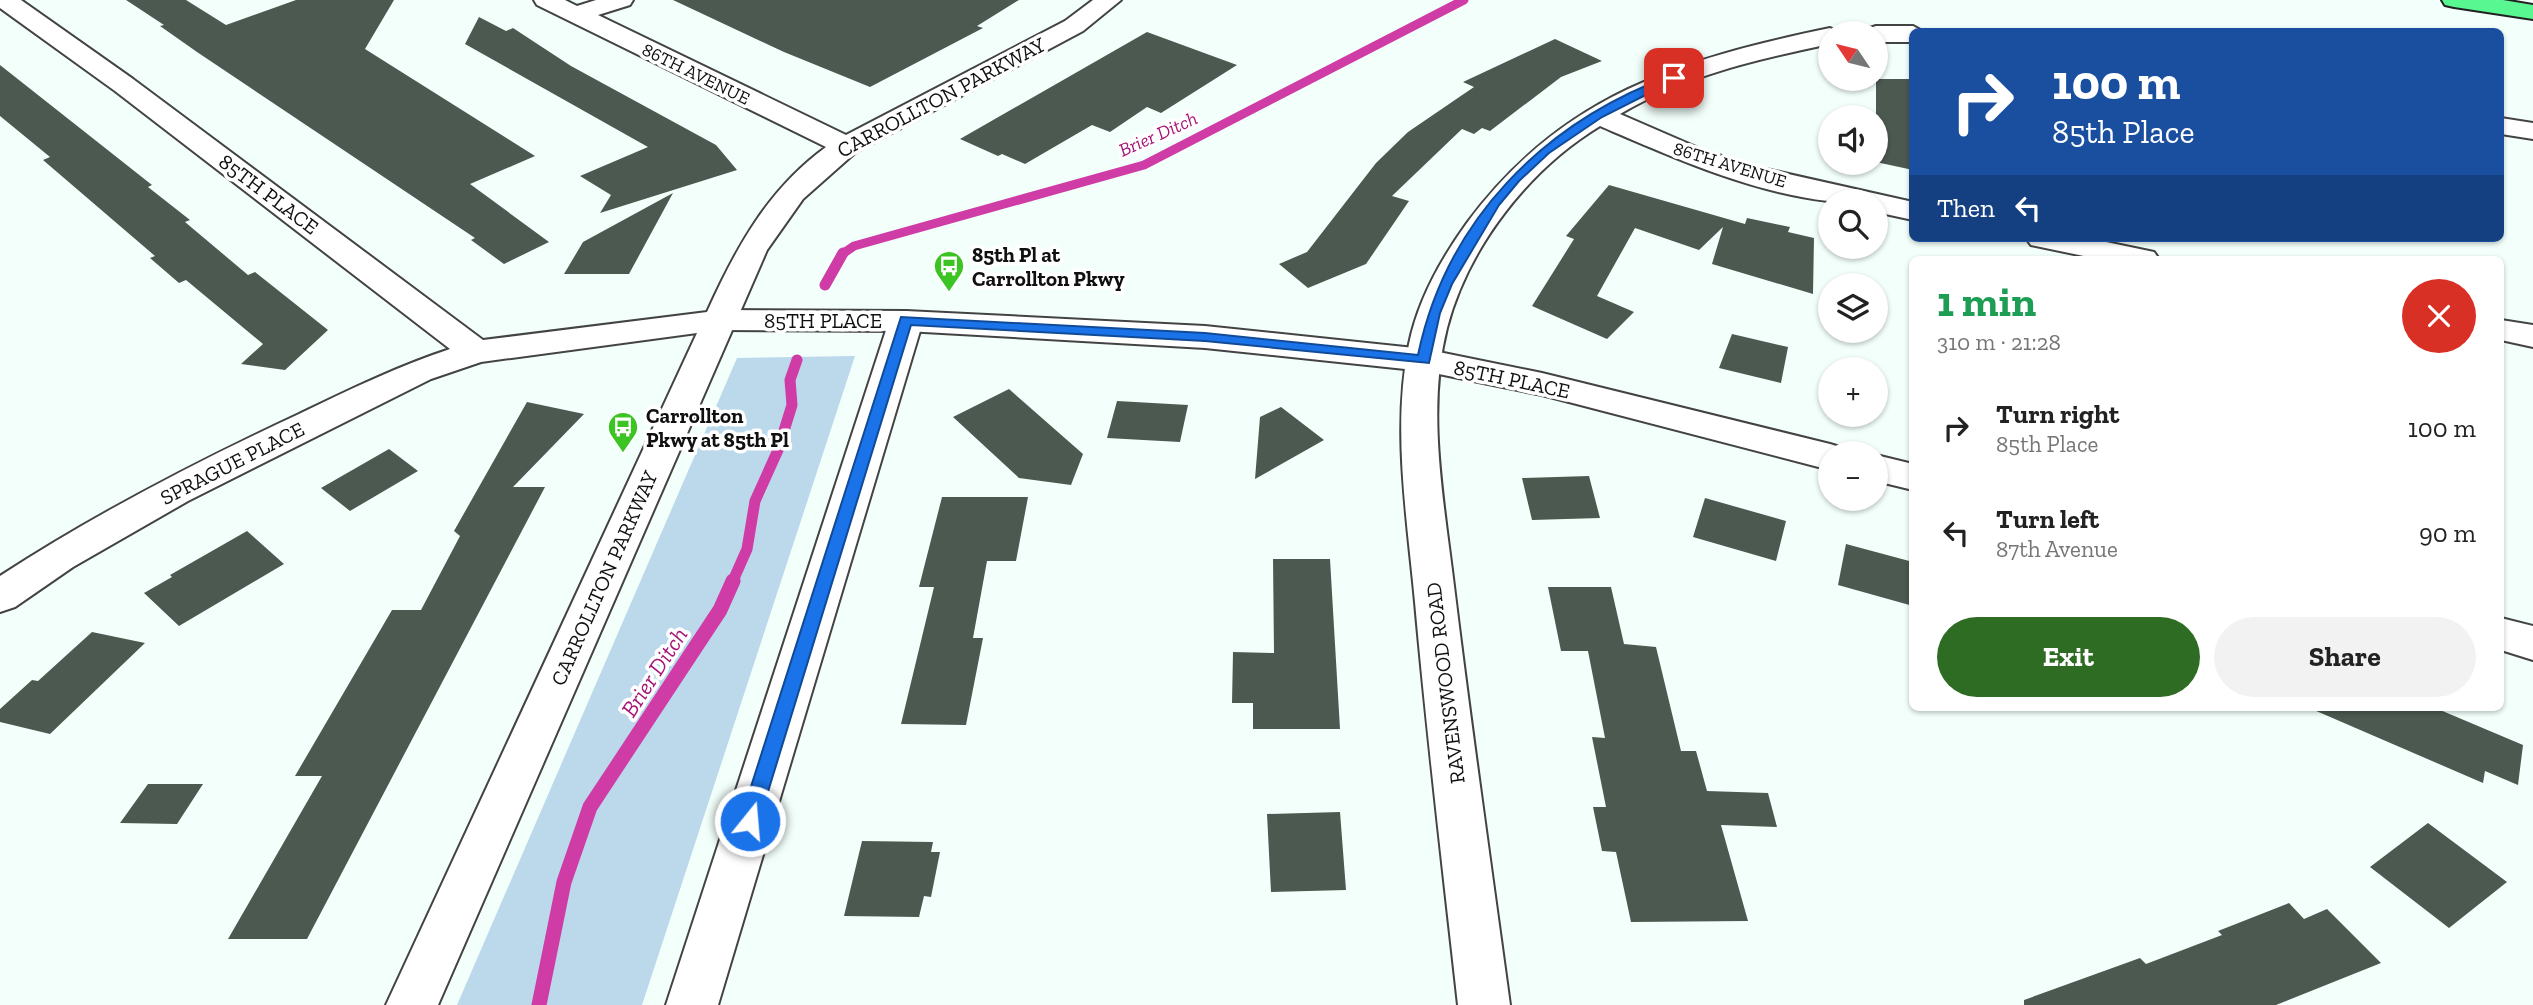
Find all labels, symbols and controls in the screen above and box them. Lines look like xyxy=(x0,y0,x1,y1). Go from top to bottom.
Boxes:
north arrow xyxy=(1818,21,1888,91)
map controls xyxy=(1818,21,1888,511)
street label: CARROLLTON PARKWAY xyxy=(833,31,1050,163)
street label: 86TH AVENUE xyxy=(639,38,753,110)
pin xyxy=(1644,48,1704,108)
text: 100 m xyxy=(2052,53,2180,112)
icon: right xyxy=(1937,56,2028,147)
icon: arrive xyxy=(1655,59,1693,97)
button: sound xyxy=(1818,105,1888,175)
water label: Brier Ditch xyxy=(1115,106,1201,162)
text: 85th Place xyxy=(2052,113,2195,151)
street label: 86TH AVENUE xyxy=(1671,137,1789,193)
street label: 85TH PLACE xyxy=(214,148,324,240)
button: search xyxy=(1818,189,1888,259)
icon: left xyxy=(2009,189,2047,227)
text: Then xyxy=(1937,192,1995,224)
place label: 85th Pl at Carrollton Pkwy xyxy=(972,242,1125,291)
bus stop icon: 85th Pl at Carrollton Pkwy xyxy=(932,249,966,293)
button: layers xyxy=(1818,273,1888,343)
text: 1 min xyxy=(1937,276,2036,327)
button: close xyxy=(2402,279,2476,353)
street label: 85TH PLACE xyxy=(764,308,882,333)
text: 310 m · 21:28 xyxy=(1937,328,2061,356)
street label: 85TH PLACE xyxy=(1452,355,1572,403)
button: + xyxy=(1818,357,1888,427)
text: Turn right xyxy=(1996,398,2119,430)
place label: Carrollton Pkwy at 85th Pl xyxy=(646,403,789,452)
icon: right xyxy=(1937,409,1975,447)
bus stop icon: Carrollton Pkwy at 85th Pl xyxy=(606,410,640,454)
text: 100 m xyxy=(2408,412,2476,444)
street label: SPRAGUE PLACE xyxy=(156,416,308,510)
text: 85th Place xyxy=(1996,430,2098,458)
button: − xyxy=(1818,441,1888,511)
street label: CARROLLTON PARKWAY xyxy=(545,467,663,689)
text: Turn left xyxy=(1996,503,2099,535)
icon: left xyxy=(1937,514,1975,552)
text: 90 m xyxy=(2419,517,2476,549)
text: 87th Avenue xyxy=(1996,535,2118,563)
street label: RAVENSWOOD ROAD xyxy=(1420,581,1470,785)
button: Exit xyxy=(1937,617,2200,697)
button: Share xyxy=(2214,617,2476,697)
water label: Brier Ditch xyxy=(615,622,693,722)
position arrow xyxy=(713,784,787,858)

